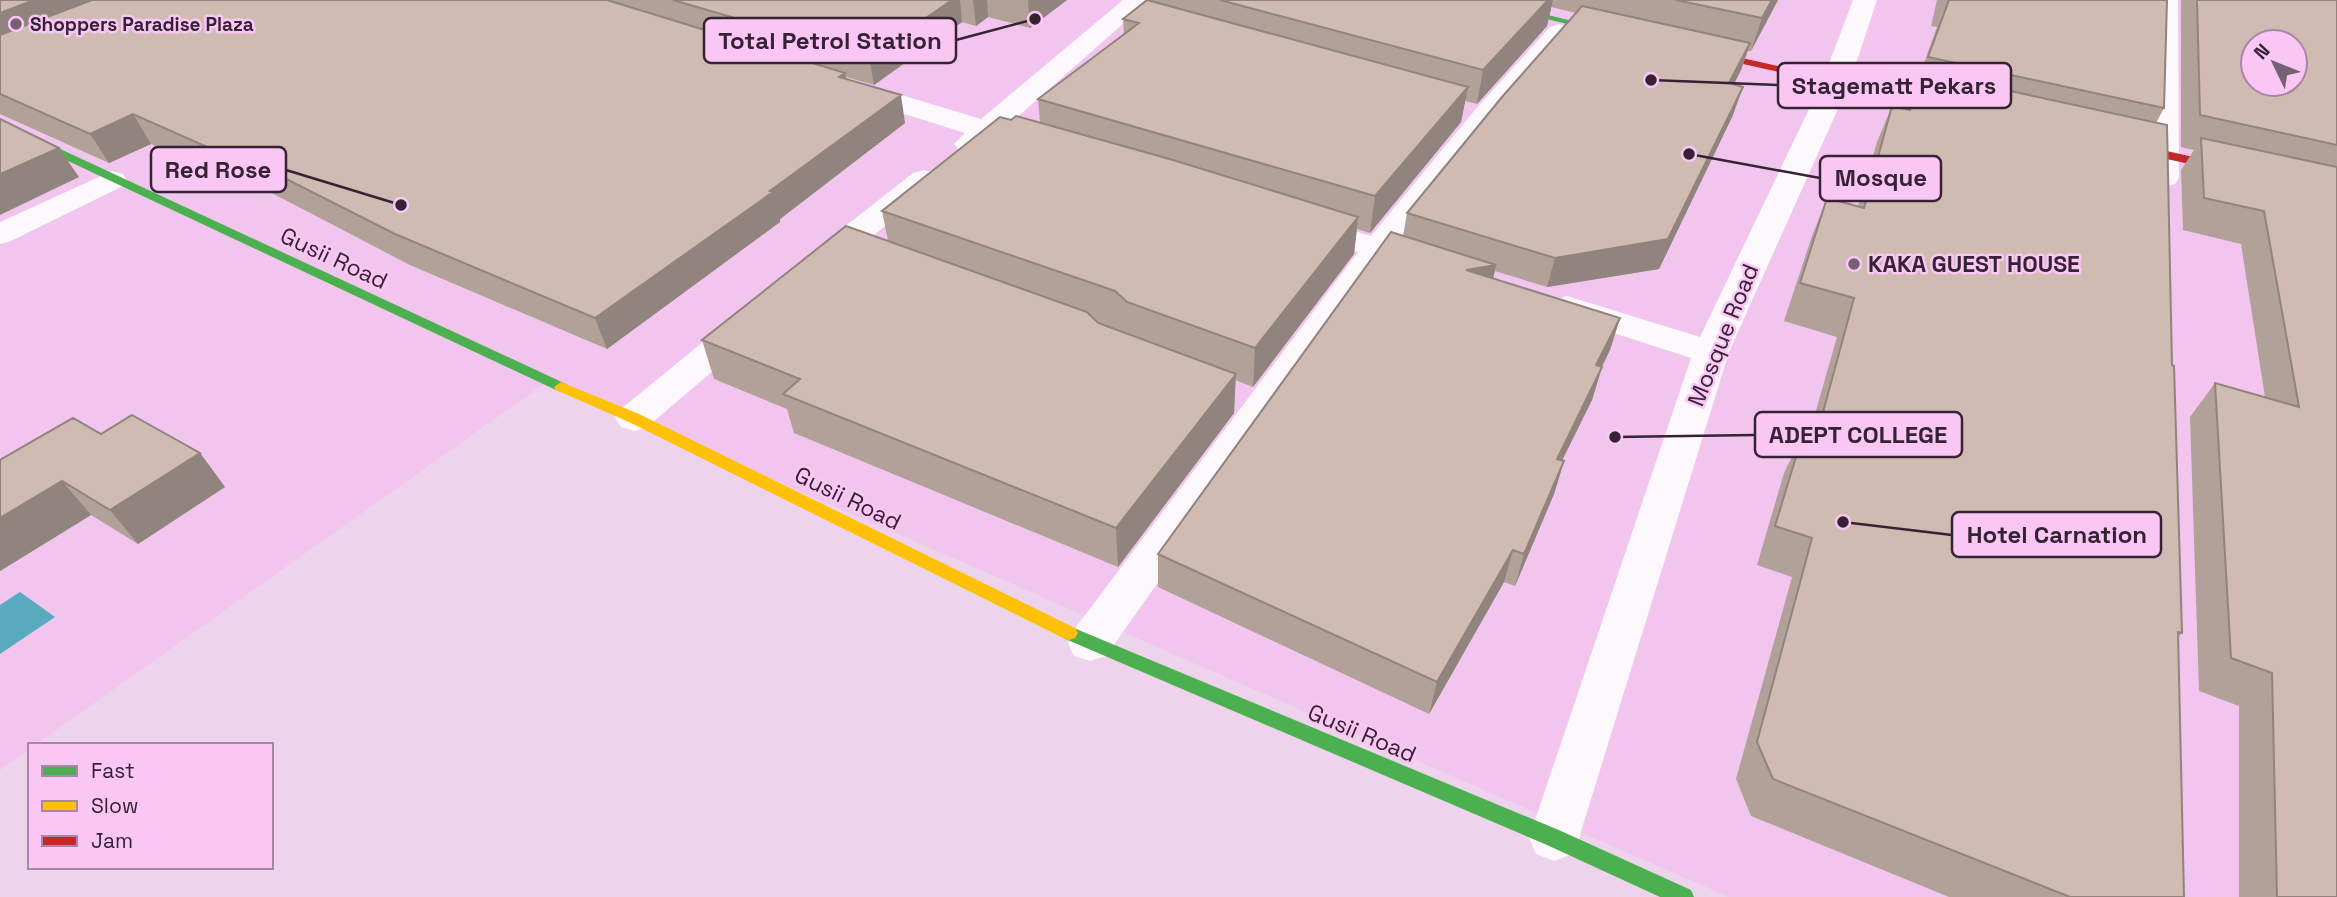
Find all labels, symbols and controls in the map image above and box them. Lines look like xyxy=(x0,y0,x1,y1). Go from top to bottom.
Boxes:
place label: Shoppers Paradise Plaza xyxy=(30,12,254,37)
marker: Shoppers Paradise Plaza xyxy=(8,16,24,32)
callout: Total Petrol Station xyxy=(704,18,956,63)
text: Total Petrol Station xyxy=(718,25,942,56)
north arrow xyxy=(2239,28,2309,98)
text: N xyxy=(2248,39,2275,65)
callout: Stagematt Pekars xyxy=(1778,63,2011,108)
text: Stagematt Pekars xyxy=(1792,70,1996,101)
callout: Red Rose xyxy=(151,147,286,192)
text: Red Rose xyxy=(165,154,271,185)
callout: Mosque xyxy=(1820,156,1941,201)
text: Mosque xyxy=(1835,162,1927,193)
street label: Gusii Road xyxy=(276,220,392,296)
place label: KAKA GUEST HOUSE xyxy=(1868,249,2080,279)
marker: KAKA GUEST HOUSE xyxy=(1846,256,1862,272)
street label: Mosque Road xyxy=(1681,259,1765,411)
callout: ADEPT COLLEGE xyxy=(1755,412,1962,457)
text: ADEPT COLLEGE xyxy=(1769,419,1947,450)
street label: Gusii Road xyxy=(790,459,906,537)
callout: Hotel Carnation xyxy=(1952,512,2161,557)
text: Hotel Carnation xyxy=(1967,519,2147,550)
street label: Gusii Road xyxy=(1303,697,1421,769)
legend xyxy=(28,743,273,869)
text: Fast xyxy=(91,757,135,784)
text: Slow xyxy=(91,792,139,819)
text: Jam xyxy=(91,827,133,854)

